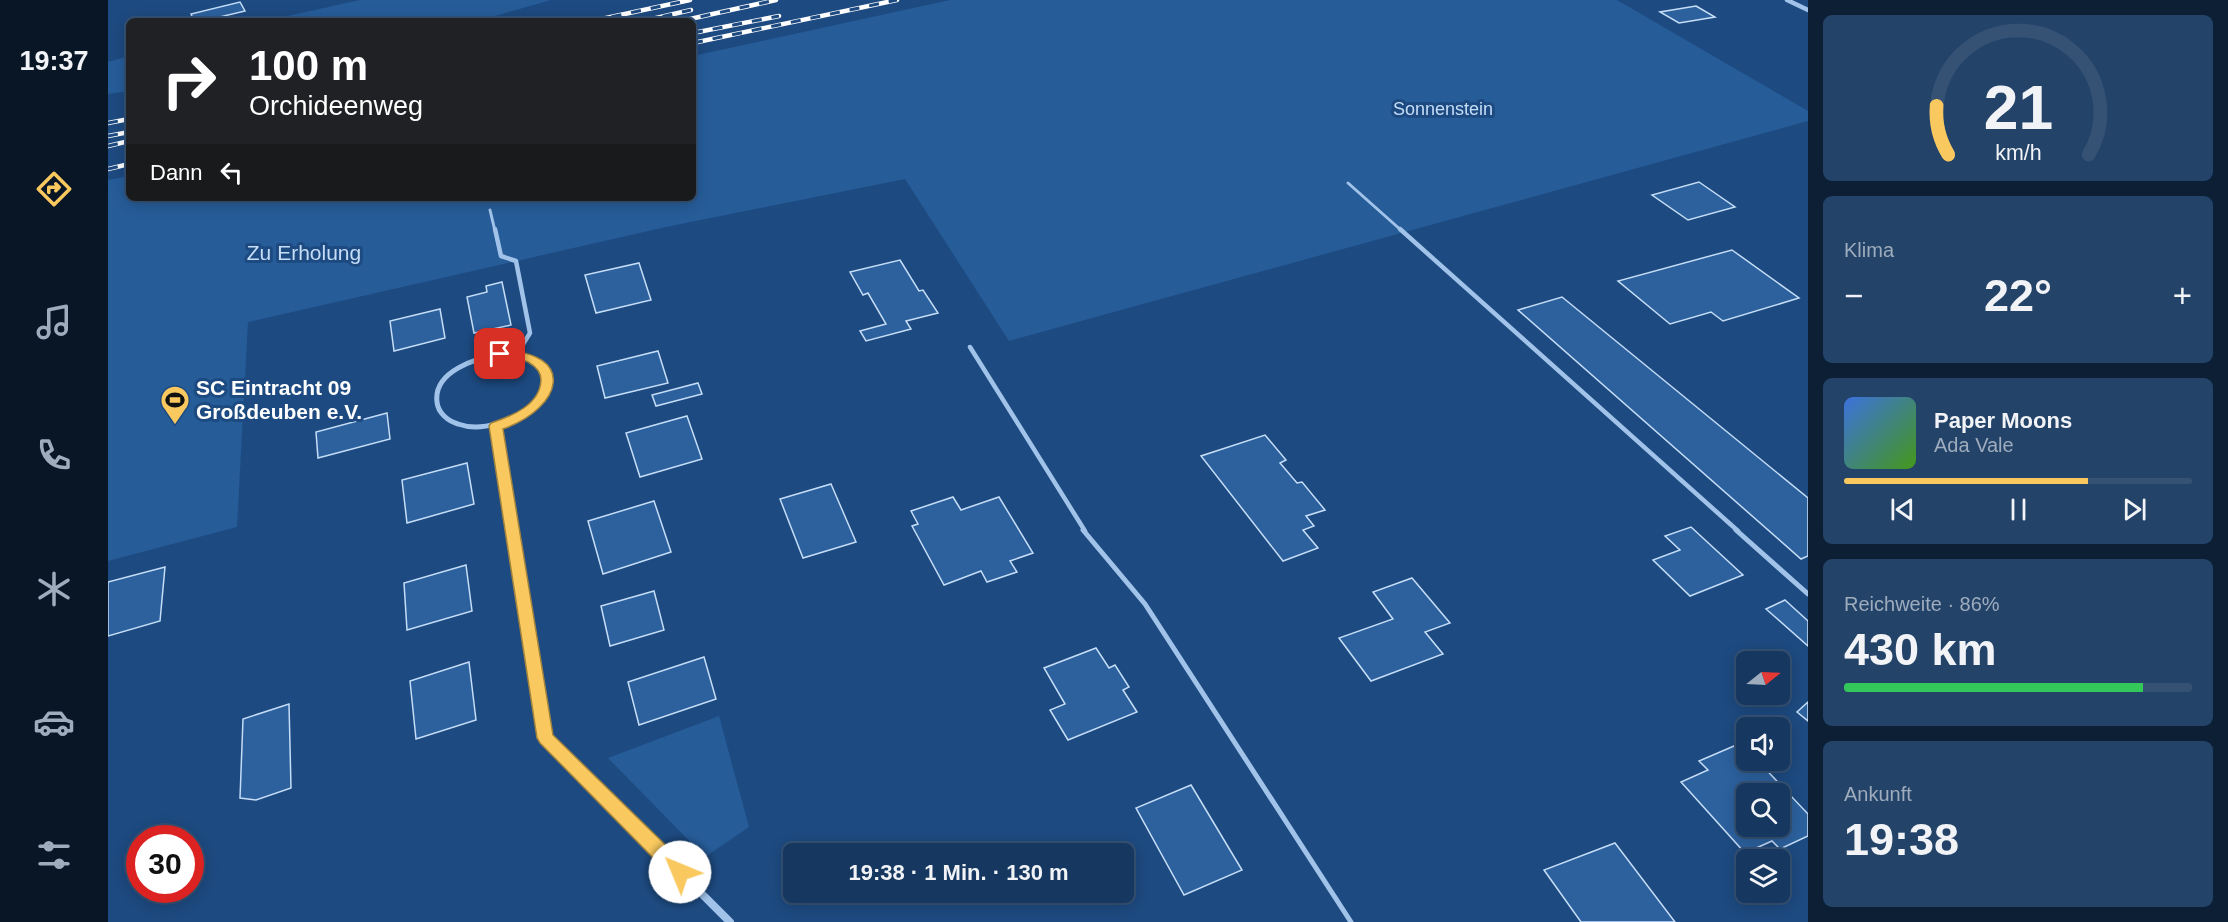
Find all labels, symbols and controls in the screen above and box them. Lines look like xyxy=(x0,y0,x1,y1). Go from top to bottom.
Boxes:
icon: right xyxy=(150,42,228,120)
text: 100 m xyxy=(249,42,368,89)
text: 19:37 xyxy=(19,46,89,76)
text: 21 xyxy=(1983,73,2053,142)
text: Orchideenweg xyxy=(249,91,423,121)
park label: Sonnenstein xyxy=(1393,99,1493,119)
text: km/h xyxy=(1995,142,2041,166)
icon: left xyxy=(215,156,248,189)
text: Dann xyxy=(150,160,203,185)
icon: directions xyxy=(33,168,75,210)
text: Klima xyxy=(1844,239,1894,261)
park label: Zu Erholung xyxy=(247,241,361,264)
text: 22° xyxy=(1984,270,2052,321)
text: − xyxy=(1844,277,1863,314)
text: + xyxy=(2173,277,2192,314)
icon: music xyxy=(33,301,75,343)
pin xyxy=(474,328,525,379)
icon: arrive xyxy=(483,337,516,370)
place label: SC Eintracht 09 Großdeuben e.V. xyxy=(196,376,362,423)
sports icon: SC Eintracht 09 Großdeuben e.V. xyxy=(159,384,191,426)
text: Paper Moons xyxy=(1934,408,2072,433)
icon: phone xyxy=(33,434,75,476)
text: Ada Vale xyxy=(1934,434,2014,456)
icon: previous xyxy=(1886,493,1919,526)
icon: pause xyxy=(2002,493,2035,526)
icon: next xyxy=(2118,493,2151,526)
icon: climate xyxy=(33,568,75,610)
text: Reichweite · 86% xyxy=(1844,593,2000,615)
text: 430 km xyxy=(1844,624,1997,675)
north arrow xyxy=(1736,651,1790,705)
map controls xyxy=(1736,651,1790,903)
icon: car xyxy=(33,701,75,743)
button: sound xyxy=(1736,717,1790,771)
button: search xyxy=(1736,783,1790,837)
text: Ankunft xyxy=(1844,783,1912,805)
text: 19:38 xyxy=(1844,814,1959,865)
speed limit sign: 30 xyxy=(126,825,204,903)
icon: filters xyxy=(33,834,75,876)
position arrow xyxy=(648,840,712,904)
button: layers xyxy=(1736,849,1790,903)
text: 19:38 · 1 Min. · 130 m xyxy=(848,860,1069,885)

